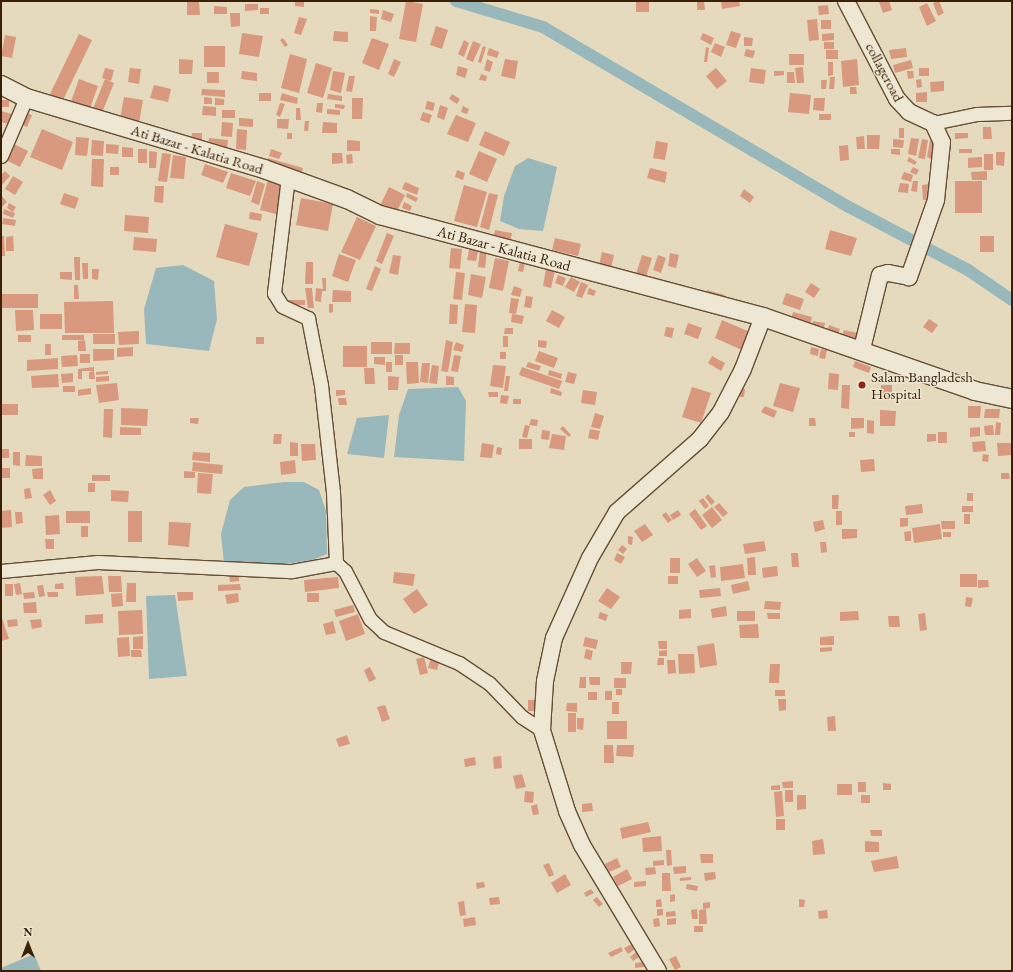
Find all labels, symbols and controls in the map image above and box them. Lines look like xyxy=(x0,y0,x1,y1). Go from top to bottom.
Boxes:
street label: collageroad xyxy=(862,39,908,105)
street label: Ati Bazar - Kalatia Road xyxy=(129,120,265,178)
street label: Ati Bazar - Kalatia Road xyxy=(435,222,573,274)
place label: Salam Bangladesh Hospital xyxy=(871,367,973,402)
marker: Salam Bangladesh Hospital xyxy=(856,379,868,391)
north arrow xyxy=(8,924,48,964)
text: N xyxy=(24,925,32,939)

